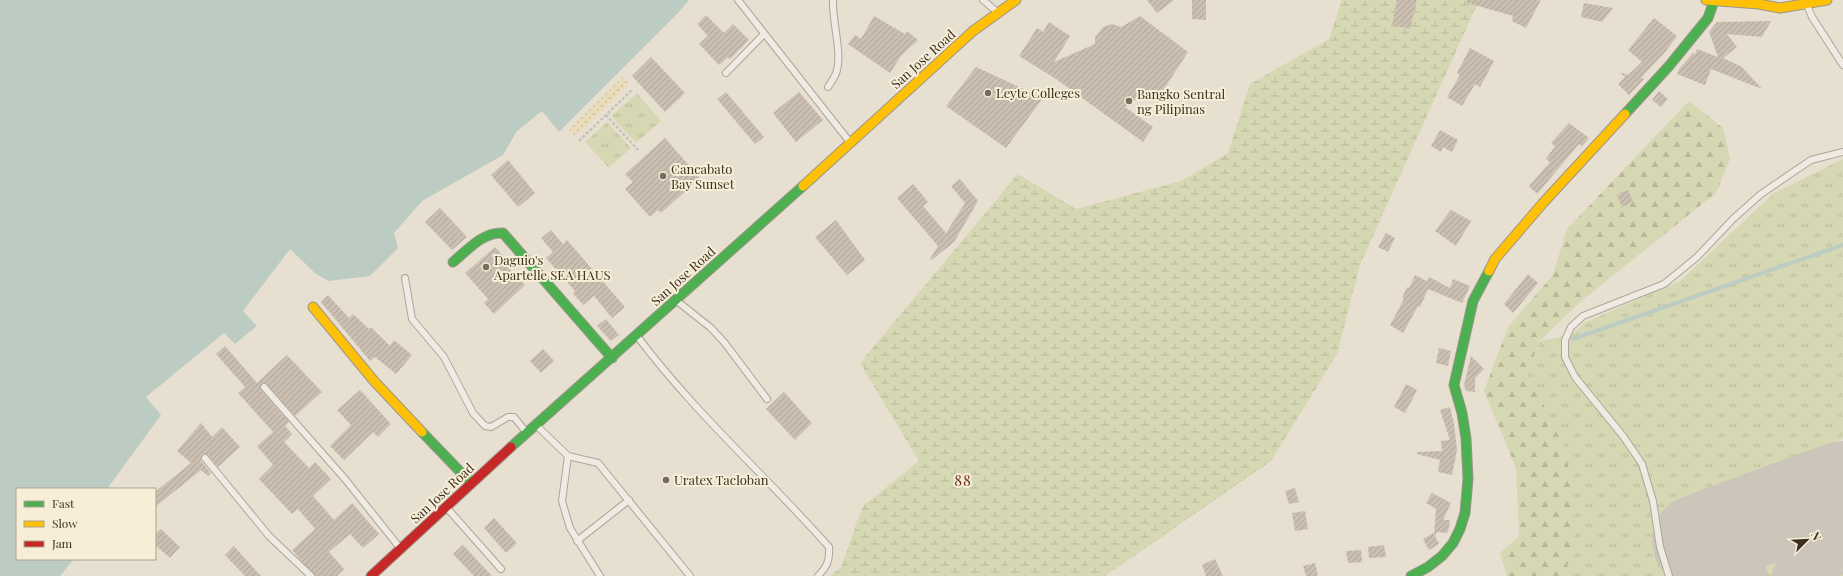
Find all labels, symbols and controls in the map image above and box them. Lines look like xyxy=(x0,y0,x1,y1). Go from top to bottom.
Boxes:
street label: San Jose Road xyxy=(887,25,959,92)
place label: Leyte Colleges xyxy=(996,84,1080,101)
place label: Bangko Sentral ng Pilipinas xyxy=(1137,85,1225,117)
marker: Leyte Colleges xyxy=(983,88,993,98)
marker: Bangko Sentral ng Pilipinas xyxy=(1124,96,1134,106)
place label: Cancabato Bay Sunset xyxy=(671,160,735,192)
marker: Cancabato Bay Sunset xyxy=(658,171,668,181)
street label: San Jose Road xyxy=(647,242,719,309)
place label: Daguio's Apartelle SEA HAUS xyxy=(493,251,611,283)
marker: Daguio's Apartelle SEA HAUS xyxy=(481,262,491,272)
street label: San Jose Road xyxy=(406,459,477,526)
district label: 88 xyxy=(954,470,972,490)
place label: Uratex Tacloban xyxy=(674,471,769,488)
marker: Uratex Tacloban xyxy=(661,475,671,485)
legend xyxy=(16,488,156,560)
text: Fast xyxy=(52,495,75,511)
text: Slow xyxy=(52,515,78,531)
north arrow xyxy=(1787,520,1827,560)
text: N xyxy=(1808,529,1825,542)
text: Jam xyxy=(51,535,73,551)

